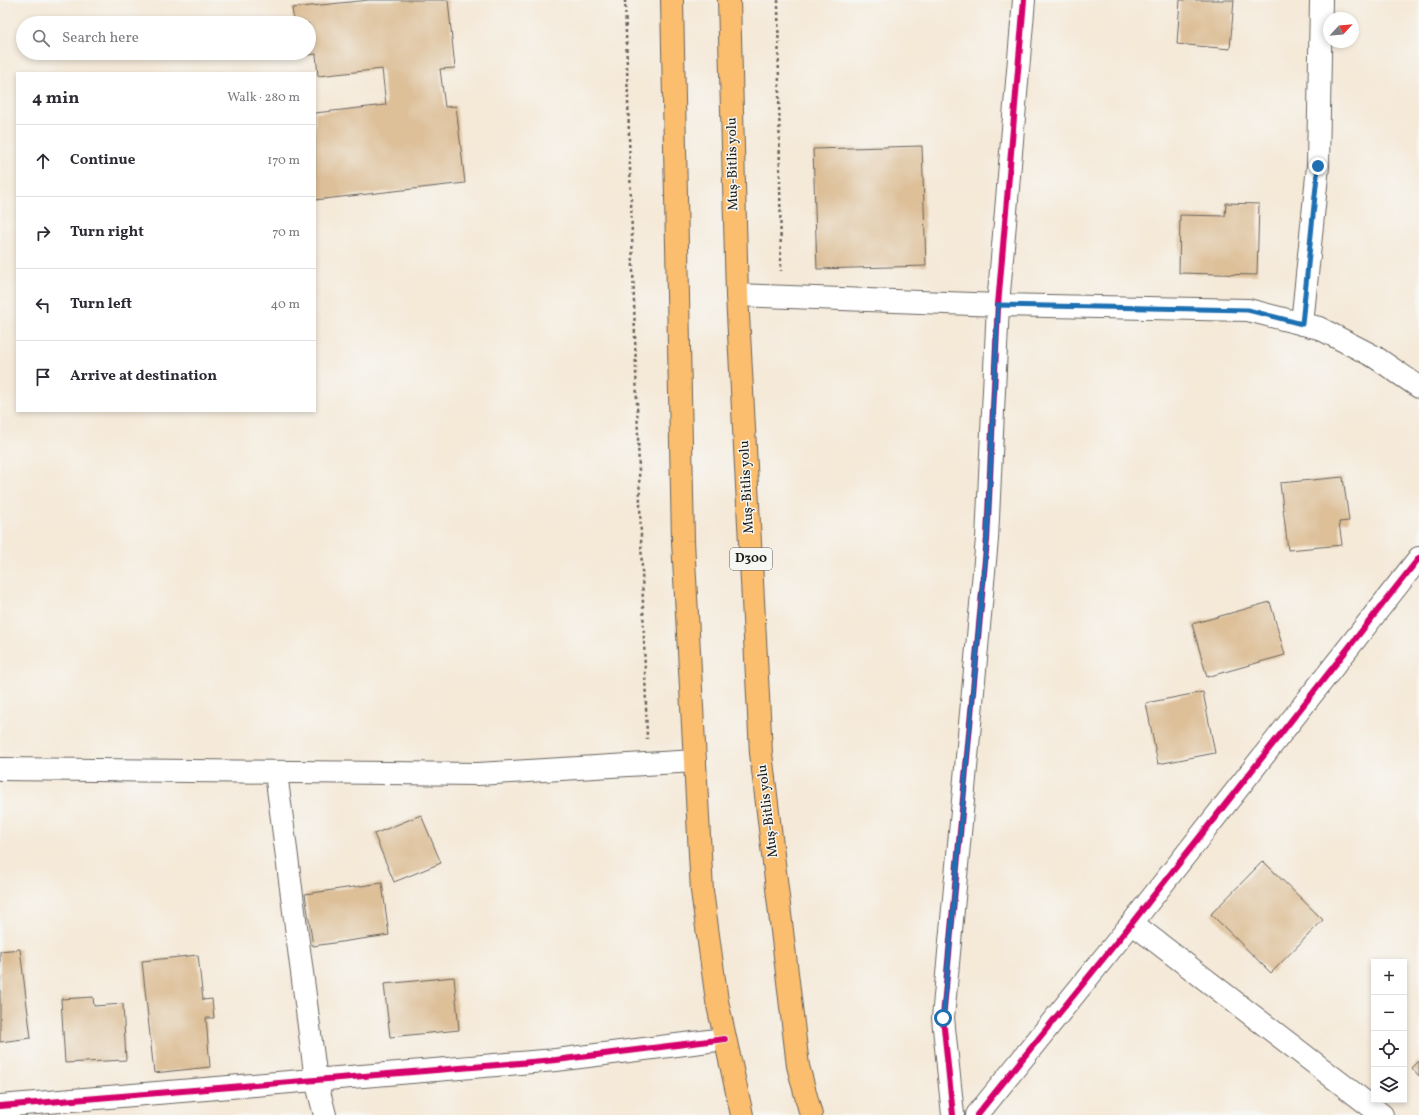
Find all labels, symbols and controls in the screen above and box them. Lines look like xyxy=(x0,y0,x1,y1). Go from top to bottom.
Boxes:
north arrow xyxy=(1323,12,1359,48)
search box xyxy=(16,16,316,60)
icon: search xyxy=(30,27,52,49)
text: Search here xyxy=(62,28,139,49)
text: 4 min xyxy=(32,87,79,110)
text: Walk · 280 m xyxy=(227,89,300,107)
street label: Muş-Bitlis yolu xyxy=(723,117,743,211)
icon: ahead xyxy=(32,150,54,172)
text: Continue xyxy=(70,150,135,171)
text: 170 m xyxy=(267,152,300,170)
route end xyxy=(1309,157,1327,175)
icon: right xyxy=(32,222,54,244)
text: Turn right xyxy=(70,222,144,243)
text: 70 m xyxy=(272,224,300,242)
icon: left xyxy=(32,294,54,316)
text: Turn left xyxy=(70,294,132,315)
text: 40 m xyxy=(271,296,300,314)
icon: arrive xyxy=(32,366,54,388)
text: Arrive at destination xyxy=(70,366,217,387)
street label: Muş-Bitlis yolu xyxy=(735,440,759,534)
road number: D300 xyxy=(730,548,772,570)
street label: Muş-Bitlis yolu xyxy=(753,763,783,859)
map controls xyxy=(1371,959,1407,1103)
button: + xyxy=(1371,959,1407,995)
button: − xyxy=(1371,995,1407,1031)
route start xyxy=(934,1009,952,1027)
button: locate xyxy=(1371,1031,1407,1067)
button: layers xyxy=(1371,1067,1407,1103)

